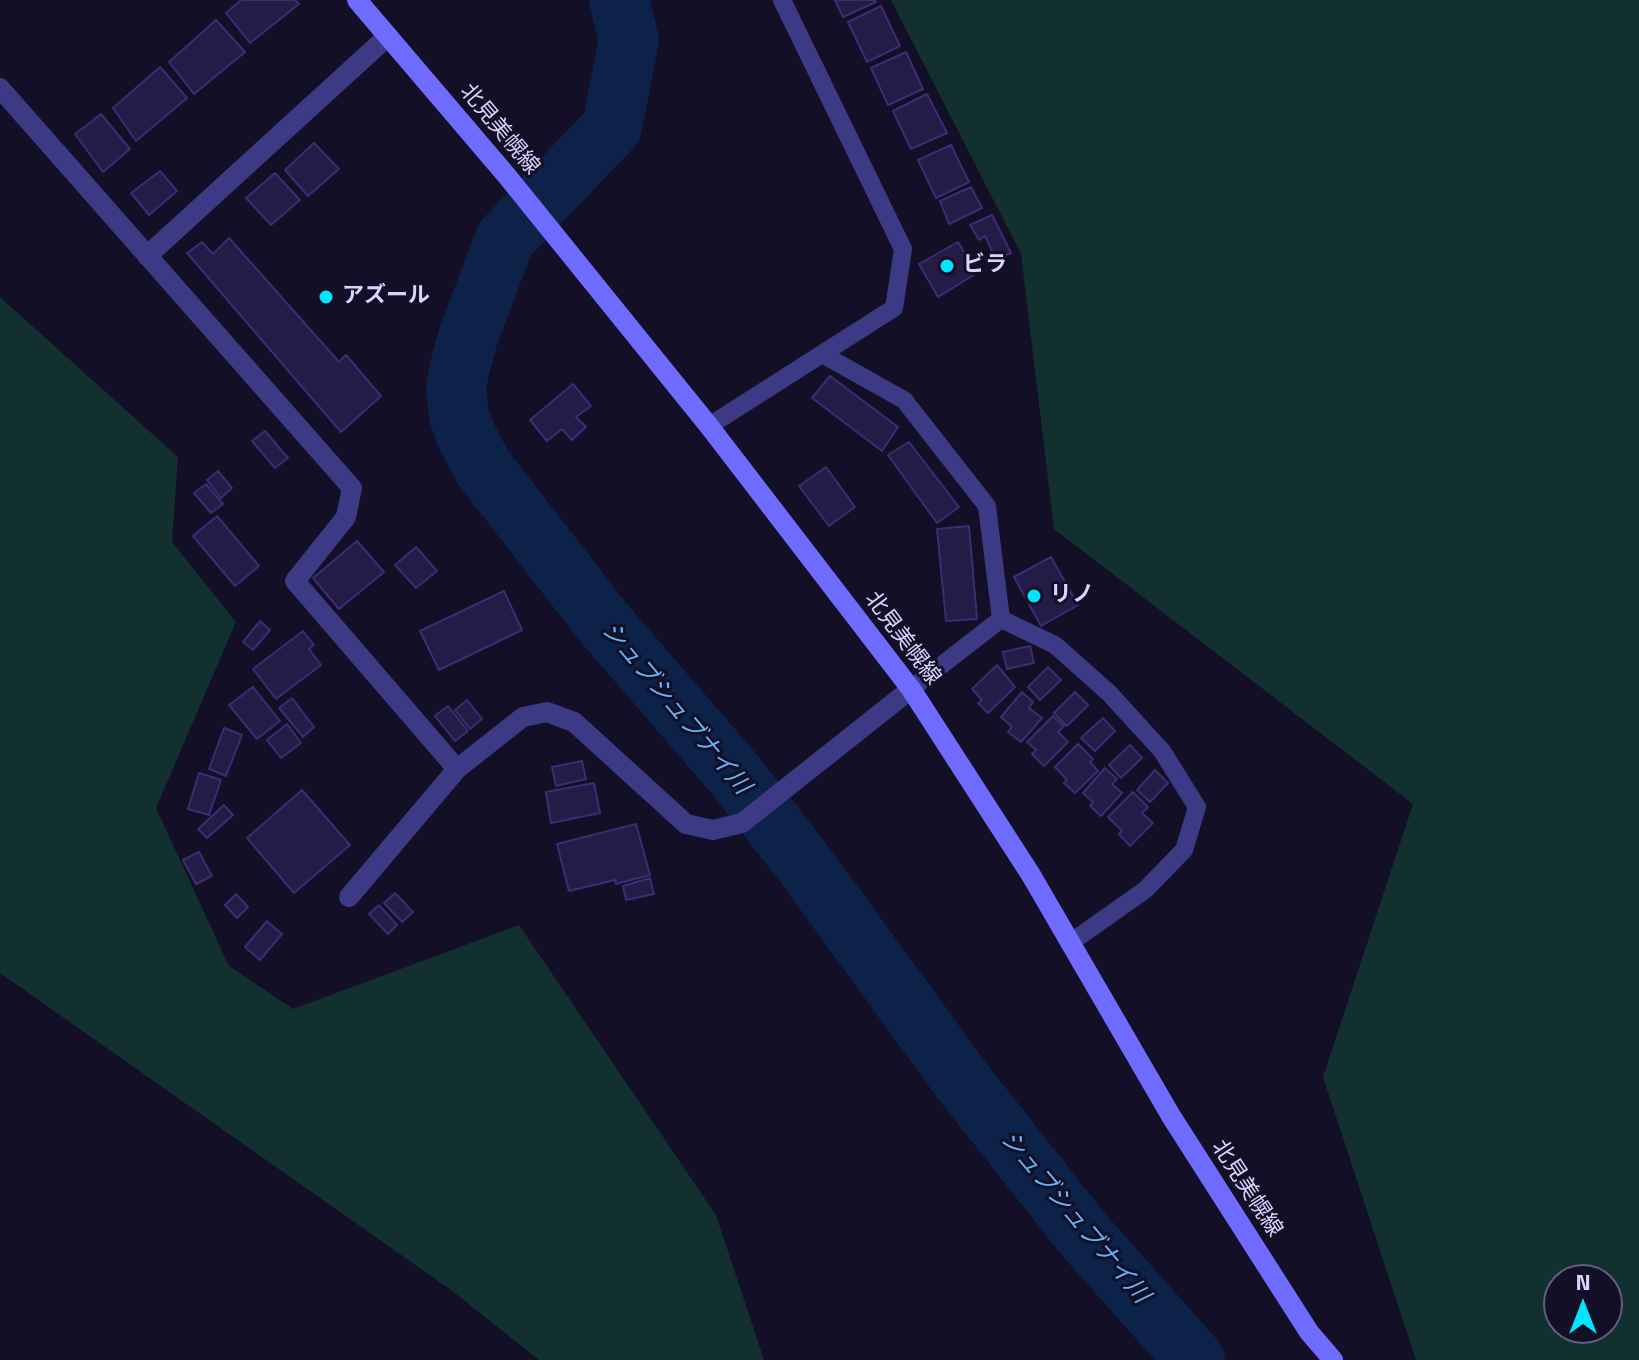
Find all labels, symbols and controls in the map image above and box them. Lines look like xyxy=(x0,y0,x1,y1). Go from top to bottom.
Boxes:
street label: 北見美幌線 xyxy=(454,79,544,181)
place label: ビラ xyxy=(963,253,1007,279)
marker: ビラ xyxy=(938,257,956,275)
place label: アズール xyxy=(342,284,430,310)
marker: アズール xyxy=(317,288,335,306)
place label: リノ xyxy=(1050,583,1094,609)
street label: 北見美幌線 xyxy=(858,587,946,691)
marker: リノ xyxy=(1025,587,1043,605)
water label: シュブシュブナイ川 xyxy=(595,617,755,801)
water label: シュブシュブナイ川 xyxy=(994,1126,1154,1310)
street label: 北見美幌線 xyxy=(1205,1136,1287,1242)
north arrow xyxy=(1543,1264,1623,1344)
text: N xyxy=(1575,1265,1591,1299)

